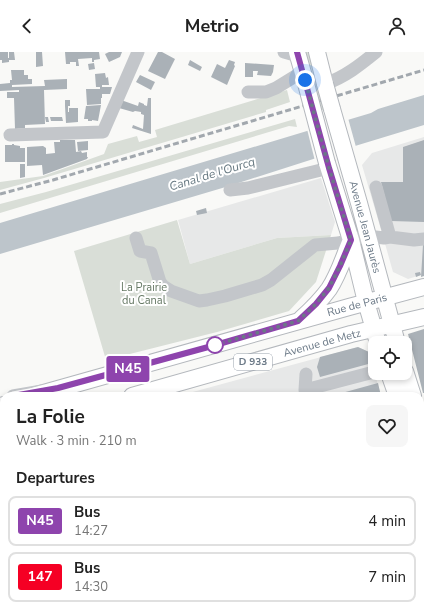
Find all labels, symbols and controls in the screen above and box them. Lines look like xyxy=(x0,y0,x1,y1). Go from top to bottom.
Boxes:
text: Metrio xyxy=(185,14,239,38)
icon: back xyxy=(16,15,38,37)
icon: person xyxy=(386,15,408,37)
your location xyxy=(295,70,315,90)
water label: Canal de l'Ourcq xyxy=(167,153,257,195)
street label: Avenue Jean Jaurès xyxy=(345,179,385,275)
park label: La Prairie du Canal xyxy=(121,280,167,308)
street label: Rue de Paris xyxy=(325,290,389,320)
street label: Avenue de Metz xyxy=(282,325,362,361)
unlabelled marker xyxy=(206,336,224,354)
map controls xyxy=(368,336,412,380)
button: locate xyxy=(368,336,412,380)
road number: D 933 xyxy=(234,354,272,370)
line badge: N45 xyxy=(105,356,151,382)
text: N45 xyxy=(114,359,142,378)
text: La Folie xyxy=(16,404,85,430)
button: heart xyxy=(366,405,408,447)
text: Walk · 3 min · 210 m xyxy=(16,432,137,450)
text: Departures xyxy=(16,468,95,488)
text: Bus xyxy=(74,502,100,522)
text: N45 xyxy=(26,511,54,530)
text: 4 min xyxy=(368,511,406,531)
text: 14:27 xyxy=(74,522,108,540)
text: Bus xyxy=(74,558,100,578)
text: 147 xyxy=(27,567,53,586)
text: 7 min xyxy=(368,567,406,587)
text: 14:30 xyxy=(74,578,108,596)

